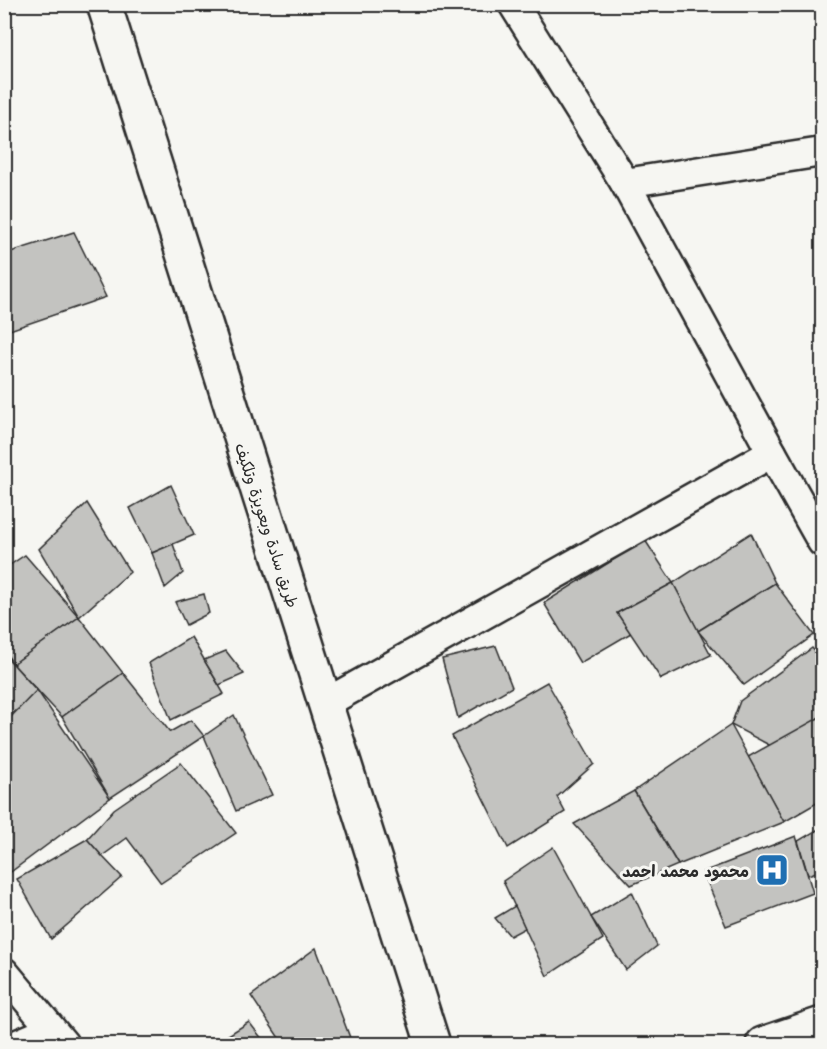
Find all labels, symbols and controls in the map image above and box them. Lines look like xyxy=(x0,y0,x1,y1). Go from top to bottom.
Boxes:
street label: طريق سادة وبعويزة وتلكيف xyxy=(230,439,306,611)
hospital icon: محمود محمد احمد xyxy=(754,852,790,888)
place label: محمود محمد احمد xyxy=(622,858,749,882)

